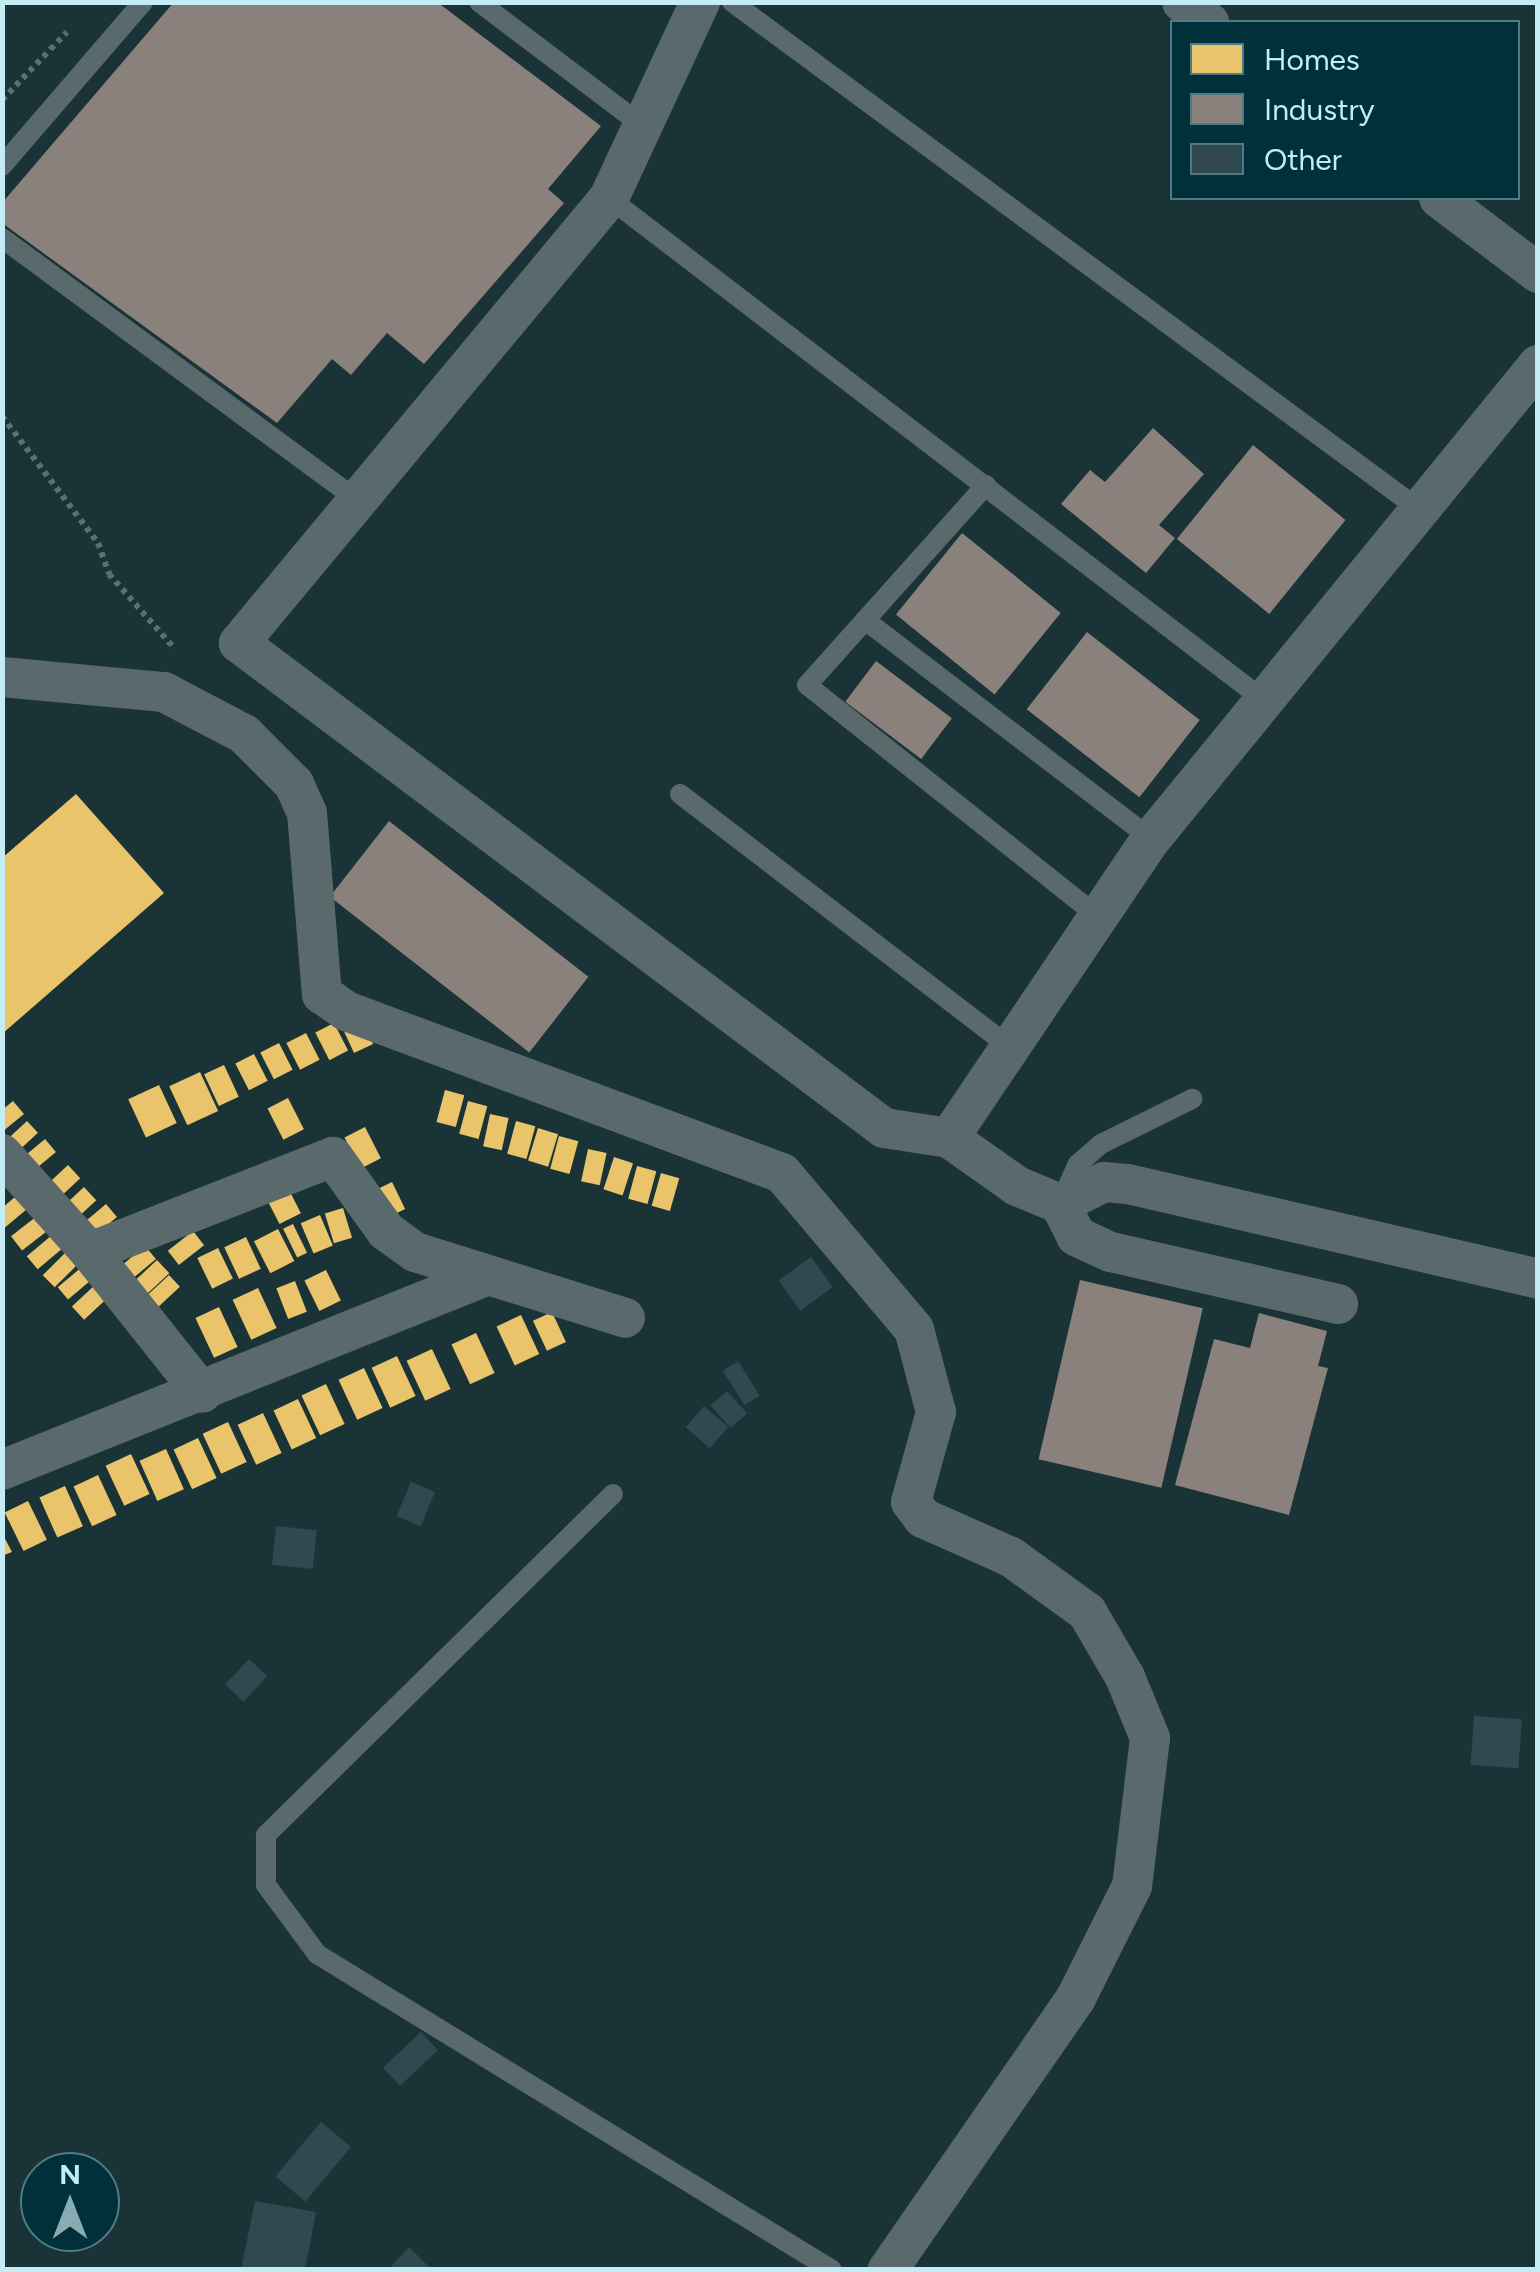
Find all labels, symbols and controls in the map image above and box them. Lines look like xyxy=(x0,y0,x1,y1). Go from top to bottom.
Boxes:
legend xyxy=(1170,20,1520,200)
text: Homes xyxy=(1264,41,1360,78)
text: Industry xyxy=(1264,91,1374,128)
text: Other xyxy=(1264,141,1342,178)
north arrow xyxy=(20,2152,120,2252)
text: N xyxy=(59,2157,81,2191)

